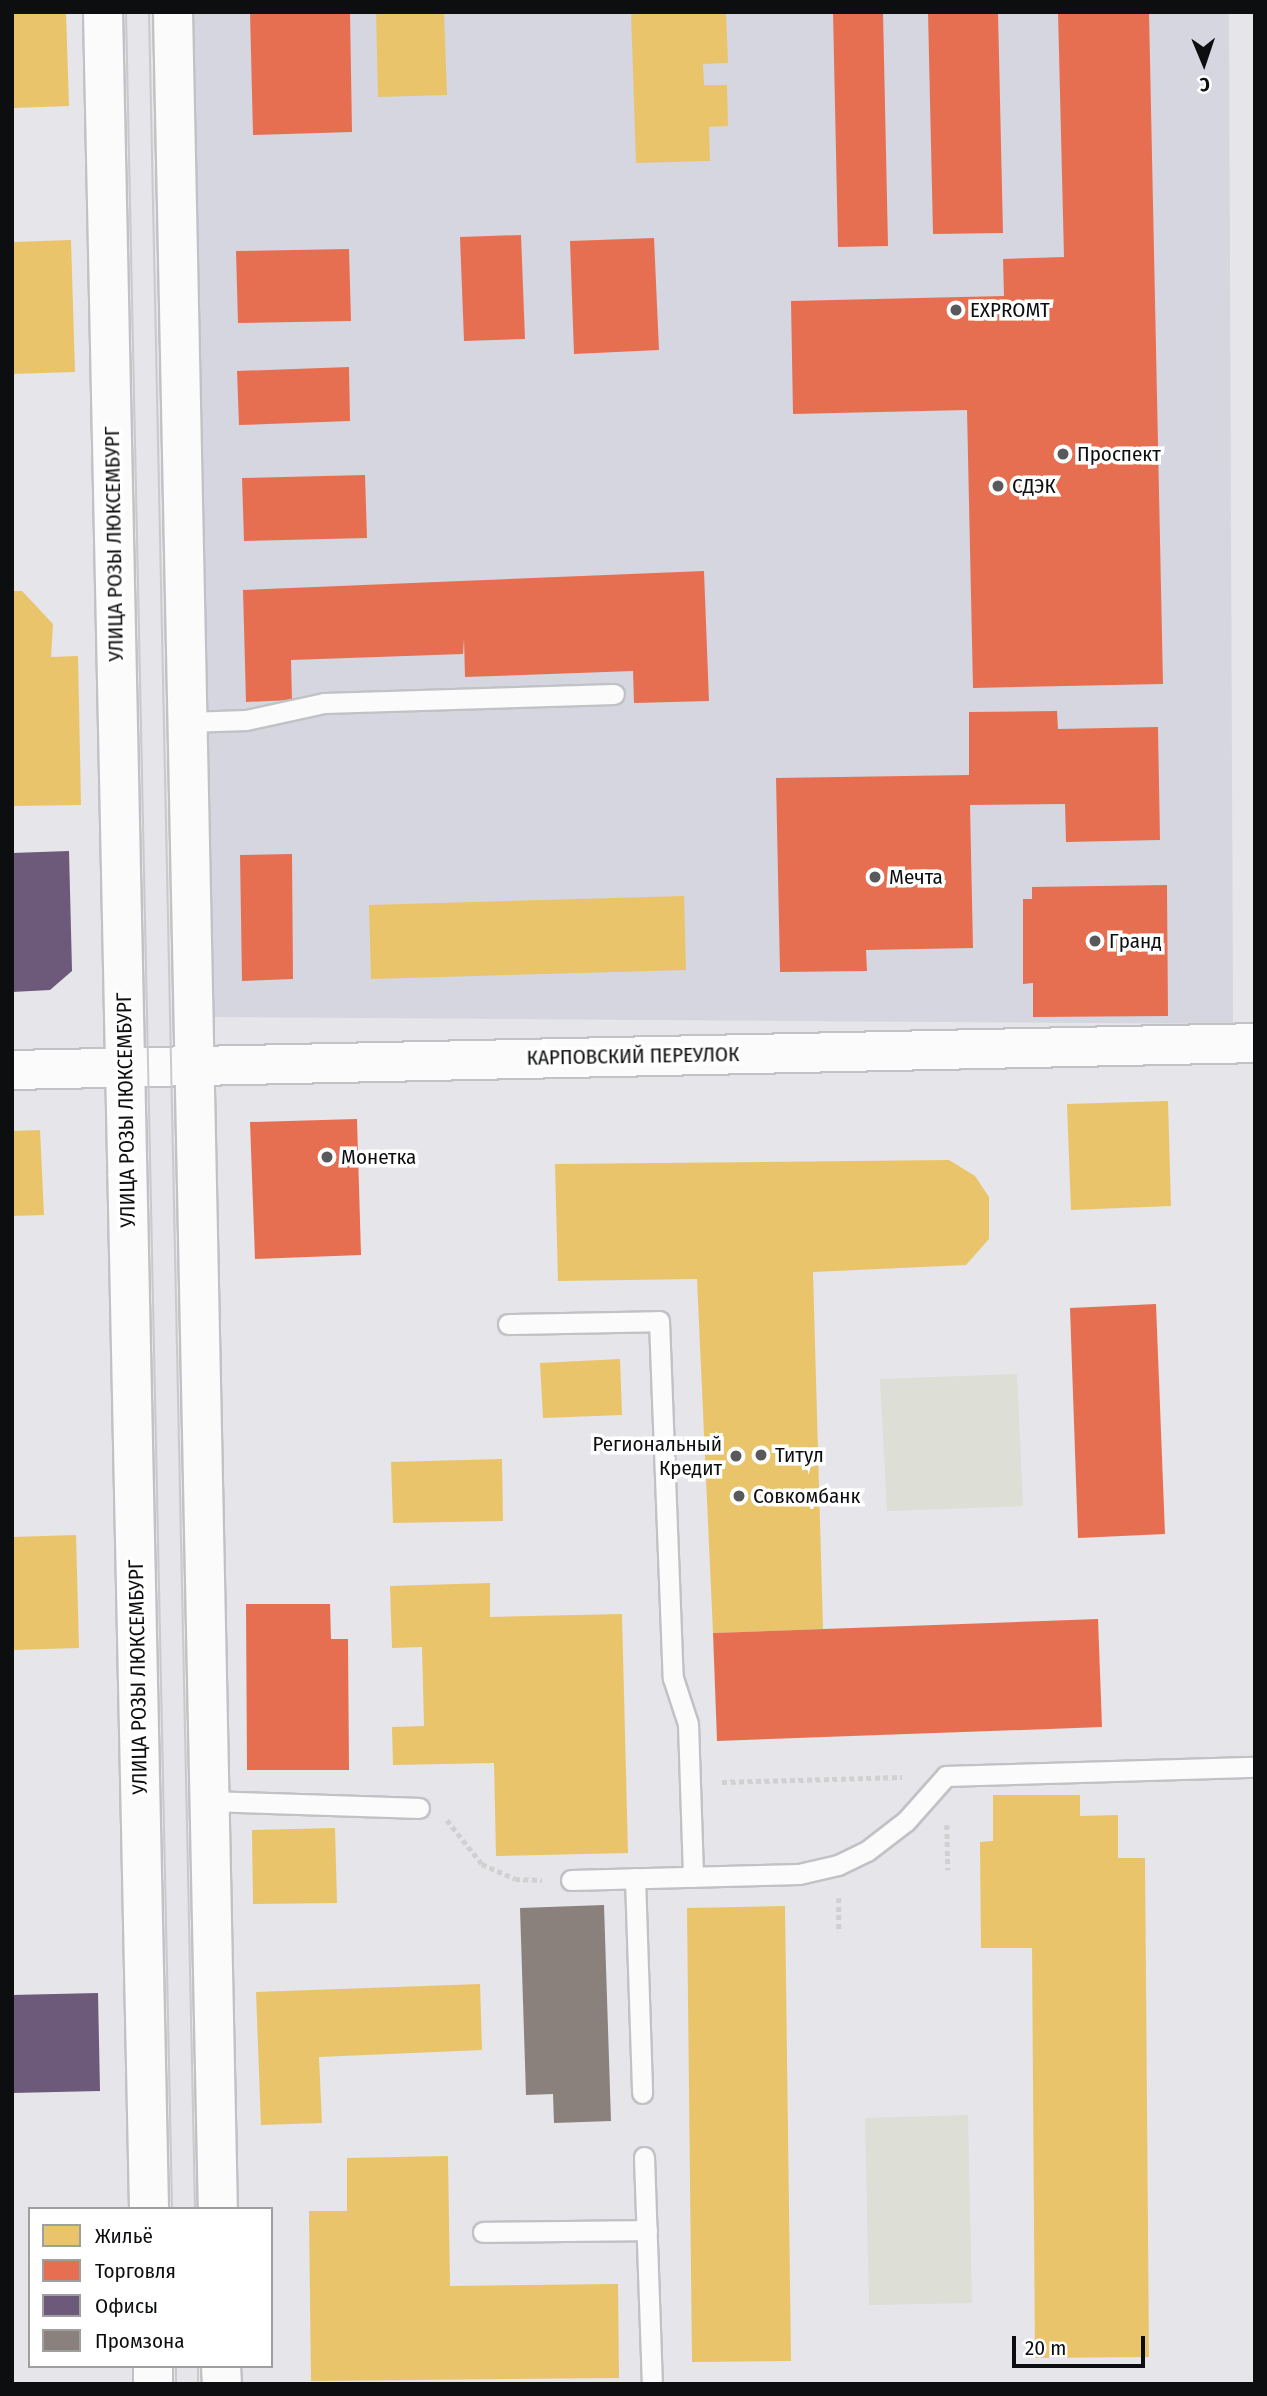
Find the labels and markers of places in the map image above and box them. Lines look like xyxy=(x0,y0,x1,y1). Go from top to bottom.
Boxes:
place label: EXPROMT xyxy=(970,297,1050,323)
marker: EXPROMT xyxy=(948,302,964,318)
place label: Проспект xyxy=(1077,441,1161,467)
marker: Проспект xyxy=(1055,446,1071,462)
place label: СДЭК xyxy=(1012,473,1056,499)
marker: СДЭК xyxy=(990,478,1006,494)
place label: Мечта xyxy=(889,864,943,890)
marker: Мечта xyxy=(867,869,883,885)
place label: Гранд xyxy=(1109,928,1162,954)
marker: Гранд xyxy=(1087,933,1103,949)
place label: Монетка xyxy=(341,1144,416,1170)
marker: Монетка xyxy=(319,1149,335,1165)
place label: Региональный Кредит xyxy=(592,1431,722,1481)
place label: Титул xyxy=(775,1442,824,1468)
marker: Титул xyxy=(753,1447,769,1463)
marker: Региональный Кредит xyxy=(728,1448,744,1464)
place label: Совкомбанк xyxy=(753,1483,860,1509)
marker: Совкомбанк xyxy=(731,1488,747,1504)

